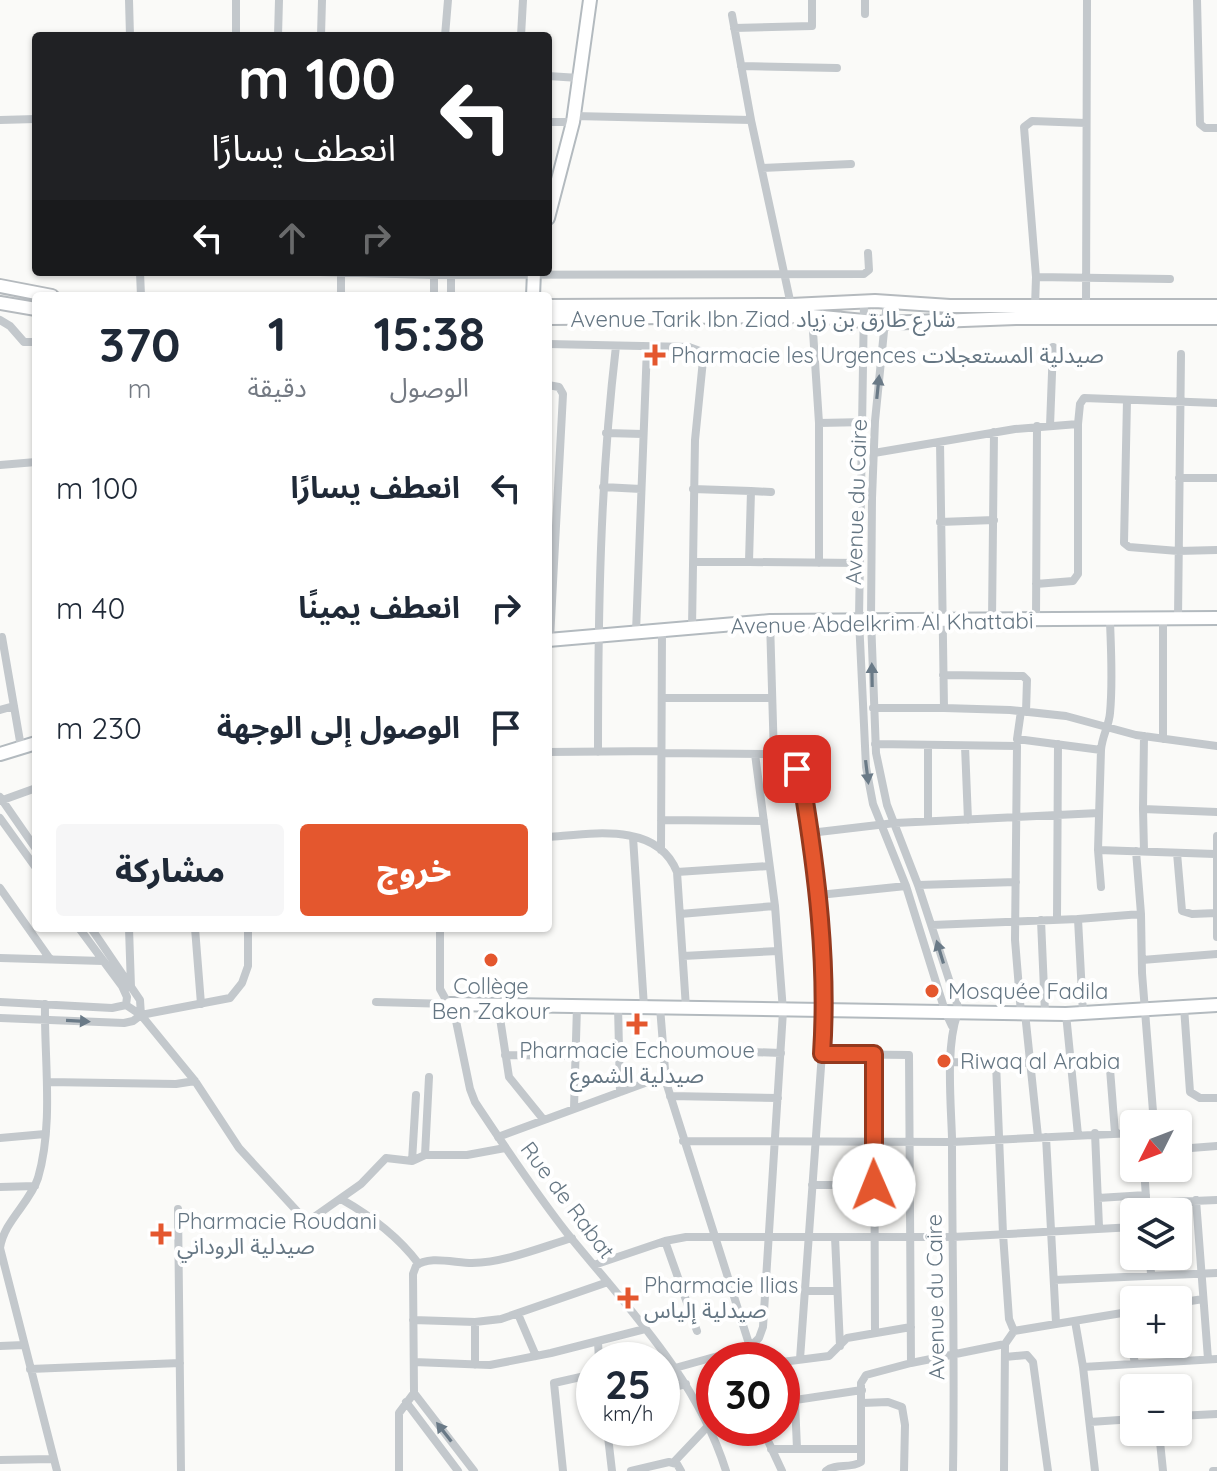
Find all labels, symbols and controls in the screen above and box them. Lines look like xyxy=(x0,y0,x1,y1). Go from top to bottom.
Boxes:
text: 100 m xyxy=(238,43,396,113)
icon: left xyxy=(424,64,528,168)
text: انعطف يسارًا xyxy=(211,125,396,170)
icon: left xyxy=(186,216,230,260)
icon: ahead xyxy=(270,216,314,260)
icon: right xyxy=(354,216,398,260)
text: 1 xyxy=(268,303,286,363)
text: 15:38 xyxy=(374,303,485,363)
street label: Avenue Tarik Ibn Ziad شارع طارق بن زياد xyxy=(570,305,956,336)
text: 370 xyxy=(99,314,181,374)
place label: Pharmacie les Urgences صيدلية المستعجلات xyxy=(671,341,1104,369)
marker: Pharmacie les Urgences صيدلية المستعجلات xyxy=(646,346,664,364)
text: دقيقة xyxy=(247,371,307,404)
text: الوصول xyxy=(390,371,469,404)
text: m xyxy=(128,372,152,405)
one-way arrow xyxy=(872,374,885,399)
street label: Avenue du Caire xyxy=(839,418,873,586)
icon: left xyxy=(484,466,528,510)
text: انعطف يسارًا xyxy=(290,468,460,506)
text: 100 m xyxy=(56,469,138,507)
icon: right xyxy=(484,586,528,630)
text: انعطف يمينًا xyxy=(298,588,460,626)
text: 40 m xyxy=(56,589,125,627)
street label: Avenue Abdelkrim Al Khattabi xyxy=(730,606,1034,640)
one-way arrow xyxy=(866,662,879,687)
icon: arrive xyxy=(484,706,528,750)
text: الوصول إلى الوجهة xyxy=(217,708,460,746)
text: 230 m xyxy=(56,709,142,747)
pin xyxy=(763,735,831,803)
icon: arrive xyxy=(775,747,819,791)
one-way arrow xyxy=(861,760,874,785)
button: مشاركة xyxy=(56,824,284,916)
button: خروج xyxy=(300,824,528,916)
one-way arrow xyxy=(933,940,946,964)
marker: Collège Ben Zakour xyxy=(482,951,500,969)
place label: Collège Ben Zakour xyxy=(432,972,551,1025)
place label: Mosquée Fadila xyxy=(948,977,1108,1005)
marker: Mosquée Fadila xyxy=(923,982,941,1000)
one-way arrow xyxy=(66,1014,91,1027)
marker: Pharmacie Echoumoue صيدلية الشموع xyxy=(628,1015,646,1033)
place label: Pharmacie Echoumoue صيدلية الشموع xyxy=(519,1036,755,1092)
place label: Riwaq al Arabia xyxy=(960,1047,1120,1075)
marker: Riwaq al Arabia xyxy=(935,1052,953,1070)
north arrow xyxy=(1120,1110,1192,1182)
map controls xyxy=(1120,1110,1192,1446)
street label: Rue de Rabat xyxy=(515,1136,621,1264)
position arrow xyxy=(832,1143,916,1227)
button: layers xyxy=(1120,1198,1192,1270)
place label: Pharmacie Roudani صيدلية الروداني xyxy=(177,1207,377,1263)
street label: Avenue du Caire xyxy=(920,1214,950,1380)
marker: Pharmacie Roudani صيدلية الروداني xyxy=(152,1225,170,1243)
place label: Pharmacie Ilias صيدلية إلياس xyxy=(644,1271,798,1325)
button: + xyxy=(1120,1286,1192,1358)
marker: Pharmacie Ilias صيدلية إلياس xyxy=(619,1289,637,1307)
speed limit sign: 30 xyxy=(696,1342,800,1446)
text: 25 xyxy=(605,1359,651,1409)
button: − xyxy=(1120,1374,1192,1446)
text: km/h xyxy=(603,1401,653,1426)
one-way arrow xyxy=(437,1422,453,1442)

